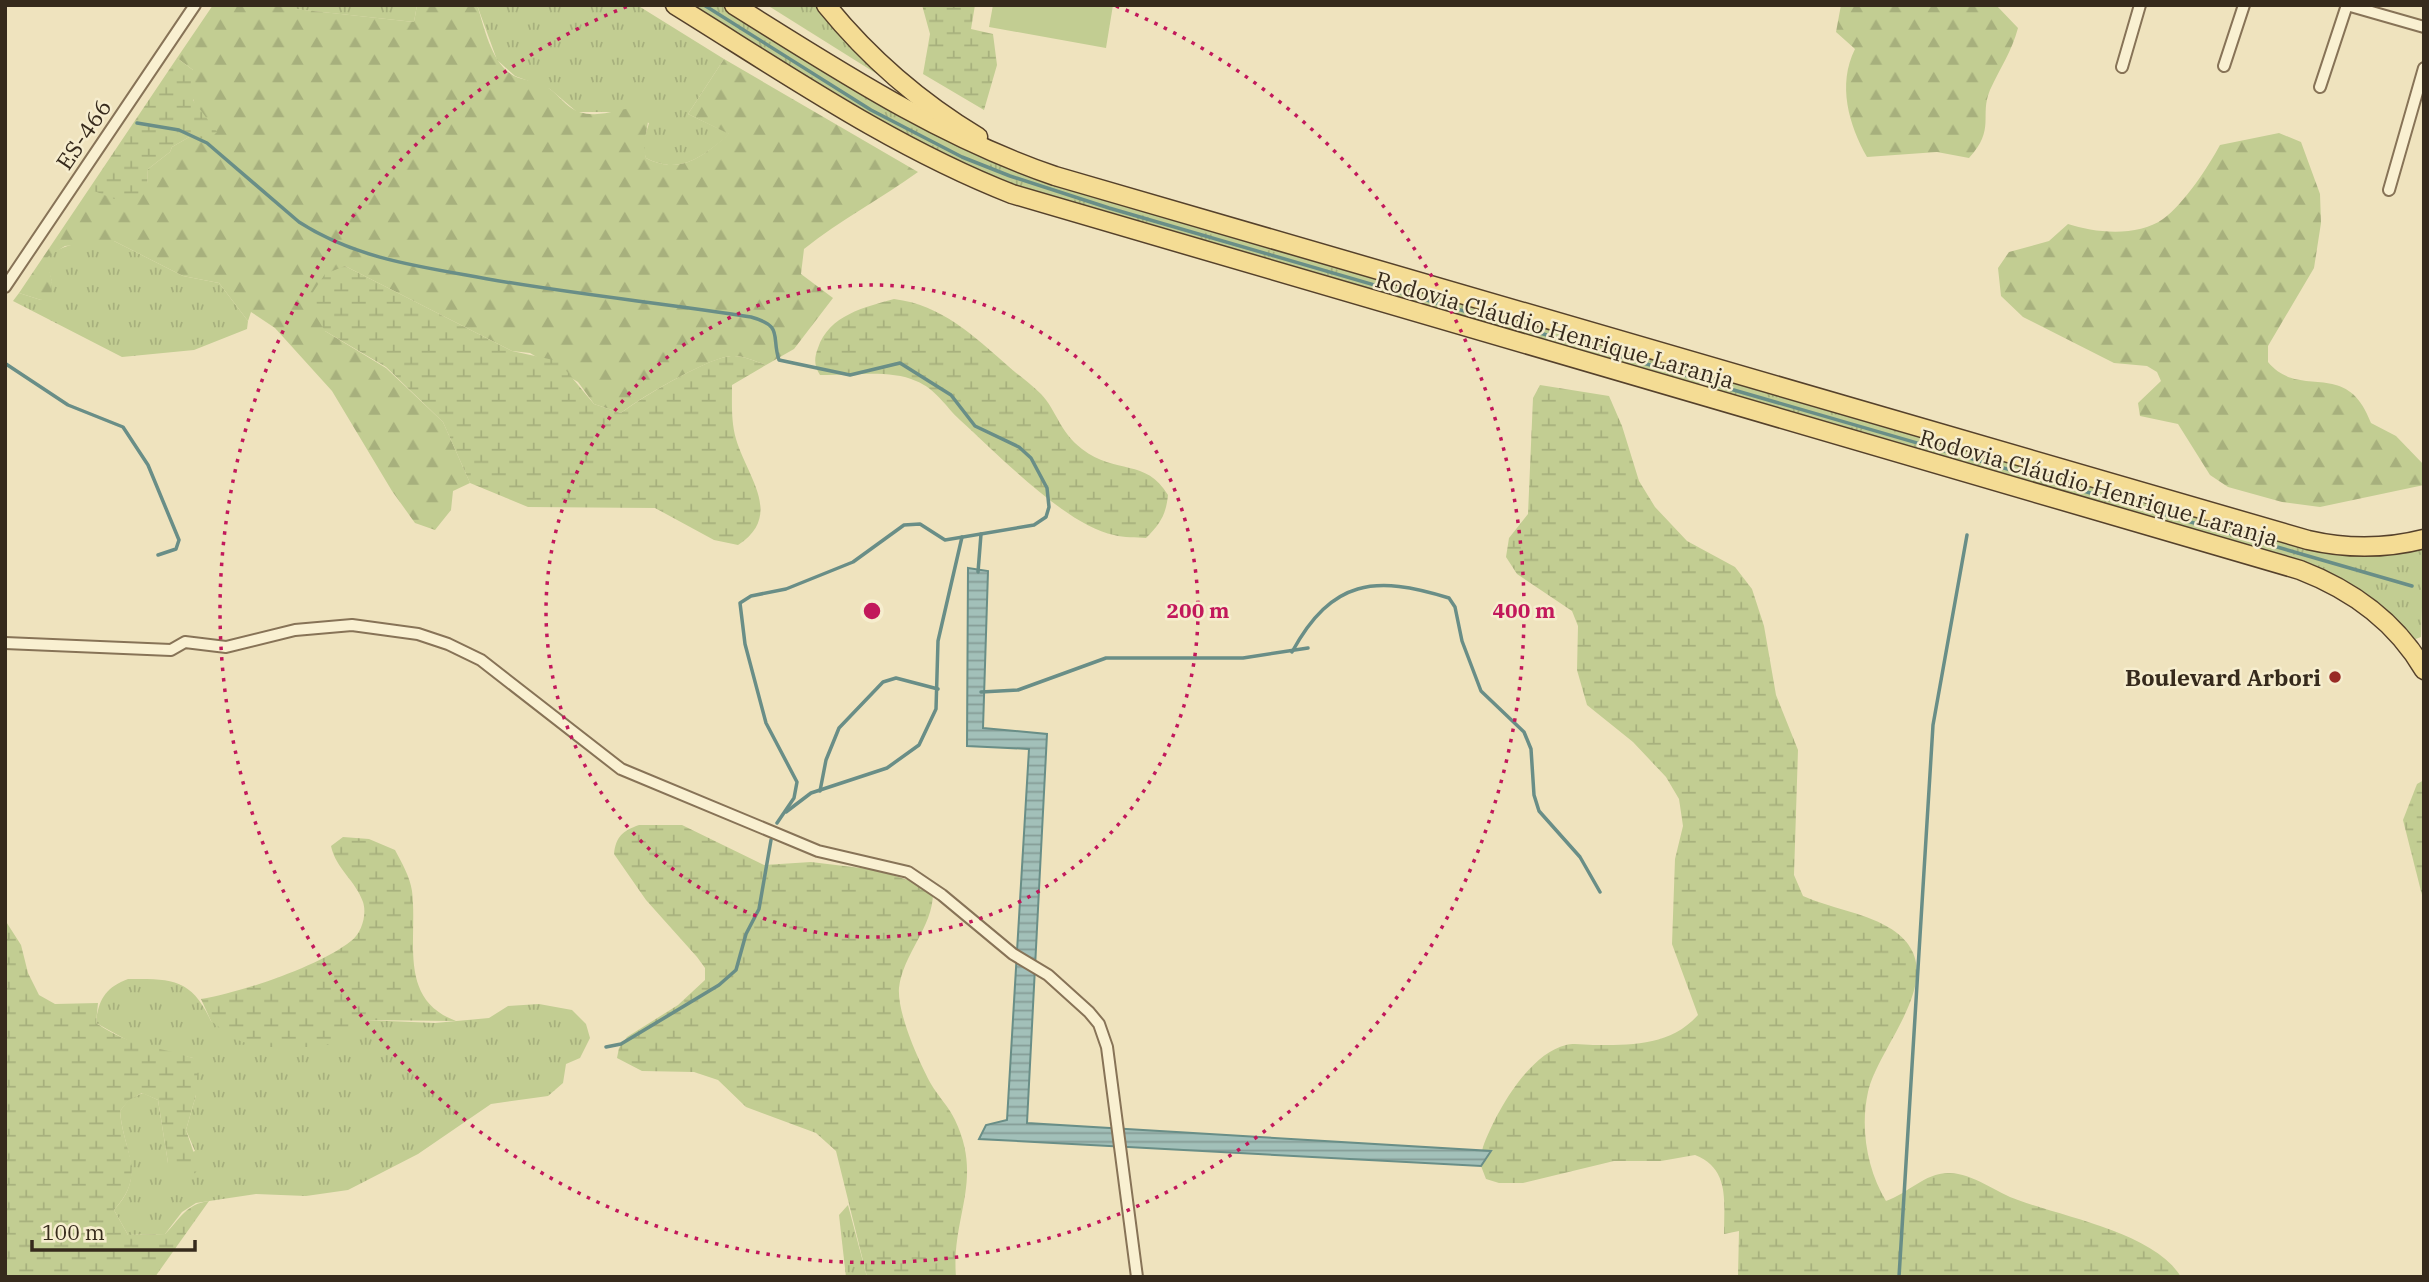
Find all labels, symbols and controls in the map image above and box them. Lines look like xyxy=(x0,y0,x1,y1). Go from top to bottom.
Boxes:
street label: ES-466 xyxy=(48,93,118,175)
street label: Rodovia Cláudio Henrique Laranja xyxy=(1372,263,1738,395)
street label: Rodovia Cláudio Henrique Laranja xyxy=(1916,421,2282,553)
text: 200 m xyxy=(1166,596,1230,624)
text: 400 m xyxy=(1492,596,1556,624)
centre of rings xyxy=(860,599,884,623)
place label: Boulevard Arbori xyxy=(2125,662,2321,692)
marker: Boulevard Arbori xyxy=(2327,669,2343,685)
scale bar xyxy=(32,1208,194,1252)
text: 100 m xyxy=(42,1218,105,1246)

